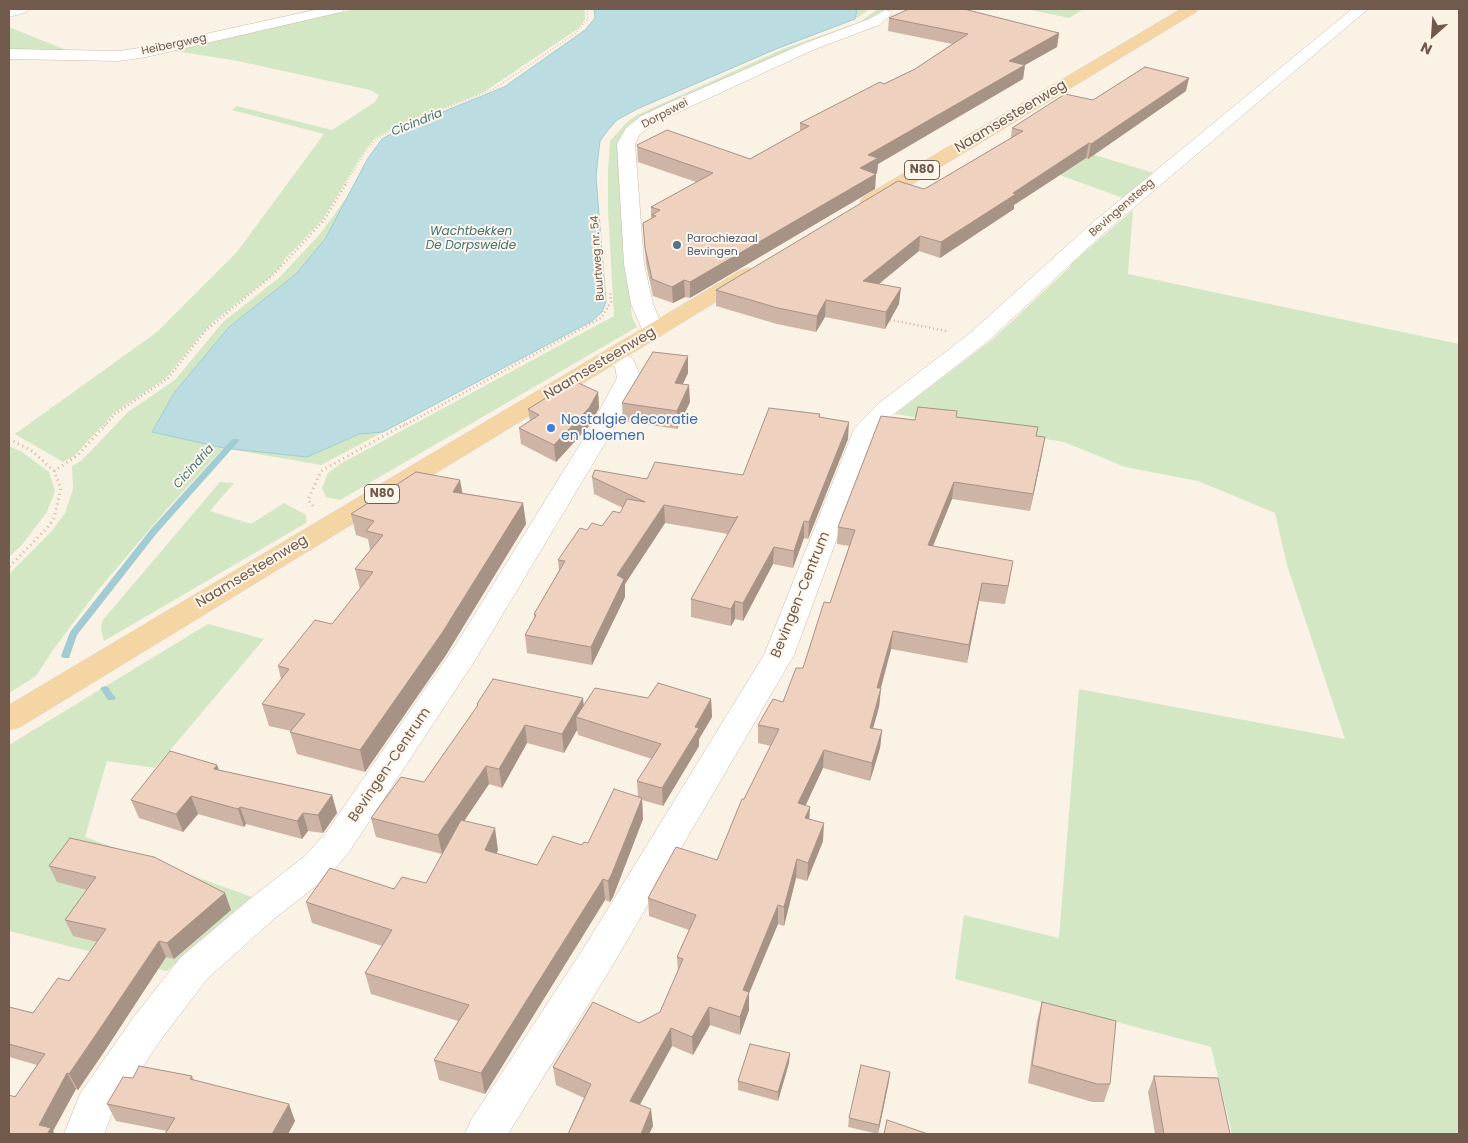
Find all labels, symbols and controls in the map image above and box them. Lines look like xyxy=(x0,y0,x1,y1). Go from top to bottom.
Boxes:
north arrow xyxy=(1408,10,1458,60)
street label: Heibergweg xyxy=(140,32,208,58)
text: N xyxy=(1417,37,1436,60)
street label: Naamsesteenweg xyxy=(952,77,1070,157)
street label: Dorpswei xyxy=(640,96,690,132)
water label: Cicindria xyxy=(389,106,445,140)
road number: N80 xyxy=(904,160,940,180)
street label: Bevingensteeg xyxy=(1087,176,1157,240)
street label: Buurtweg nr. 54 xyxy=(588,215,608,301)
water label: Wachtbekken De Dorpsweide xyxy=(426,225,516,253)
place label: Parochiezaal Bevingen xyxy=(687,232,758,258)
marker: Parochiezaal Bevingen xyxy=(671,239,683,251)
street label: Naamsesteenweg xyxy=(541,324,659,404)
place label: Nostalgie decoratie en bloemen xyxy=(561,412,698,444)
marker: Nostalgie decoratie en bloemen xyxy=(545,422,557,434)
water label: Cicindria xyxy=(171,442,217,492)
road number: N80 xyxy=(364,484,400,504)
street label: Bevingen-Centrum xyxy=(768,530,834,660)
street label: Naamsesteenweg xyxy=(193,532,311,612)
street label: Bevingen-Centrum xyxy=(345,705,435,825)

